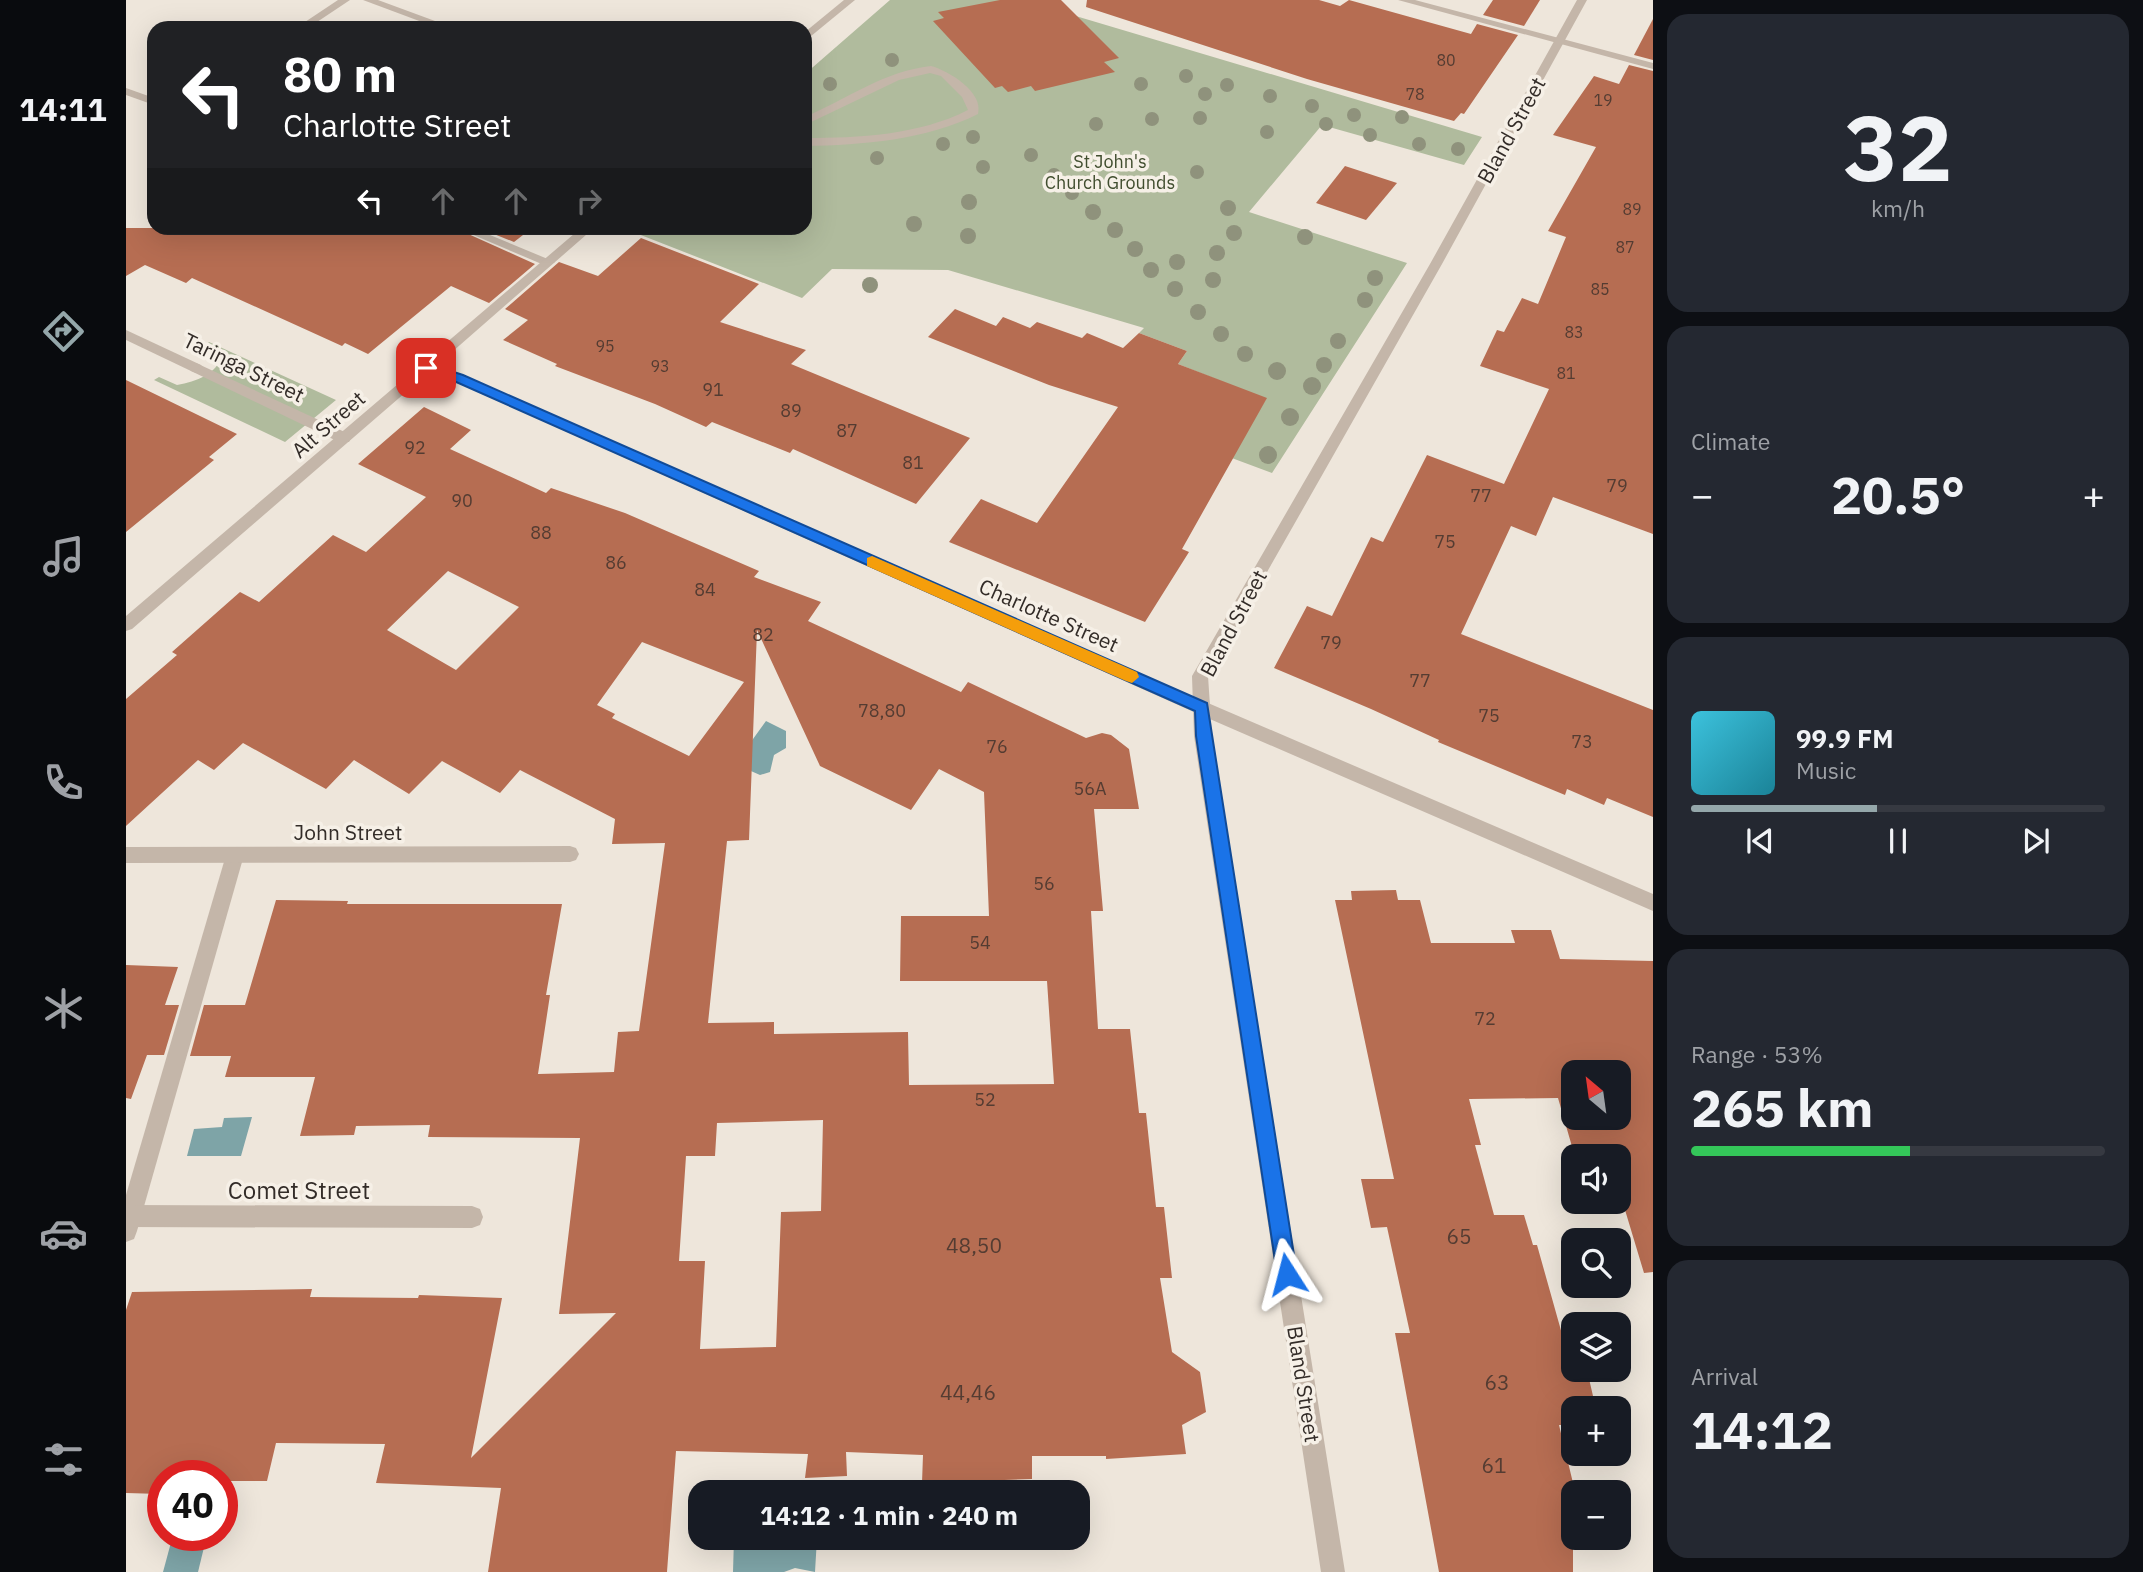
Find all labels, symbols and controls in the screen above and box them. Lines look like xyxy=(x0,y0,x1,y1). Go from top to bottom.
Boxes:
text: 80 m xyxy=(283,42,397,105)
icon: left xyxy=(168,49,259,140)
house number: 80 xyxy=(1436,50,1456,70)
street label: Bland Street xyxy=(1470,72,1552,188)
house number: 78 xyxy=(1405,84,1425,104)
text: 14:11 xyxy=(19,88,107,130)
text: 32 xyxy=(1843,88,1953,206)
house number: 19 xyxy=(1593,90,1613,110)
text: Charlotte Street xyxy=(283,104,511,146)
park label: St John's Church Grounds xyxy=(1045,150,1175,194)
icon: left xyxy=(351,182,389,220)
icon: ahead xyxy=(424,182,462,220)
icon: ahead xyxy=(497,182,535,220)
icon: right xyxy=(570,182,608,220)
text: km/h xyxy=(1871,193,1925,223)
house number: 89 xyxy=(1622,199,1642,219)
house number: 87 xyxy=(1615,237,1635,257)
house number: 85 xyxy=(1590,279,1610,299)
icon: directions xyxy=(39,307,88,356)
house number: 83 xyxy=(1564,322,1584,342)
street label: Taringa Street xyxy=(179,326,309,408)
house number: 95 xyxy=(595,336,615,356)
pin xyxy=(396,338,456,398)
icon: arrive xyxy=(407,349,445,387)
house number: 93 xyxy=(650,356,670,376)
house number: 81 xyxy=(1556,363,1576,383)
house number: 91 xyxy=(702,378,724,401)
street label: Alt Street xyxy=(285,384,371,464)
house number: 89 xyxy=(780,399,802,422)
house number: 87 xyxy=(836,419,858,442)
text: Climate xyxy=(1691,426,1770,456)
house number: 92 xyxy=(404,436,426,459)
house number: 81 xyxy=(902,451,924,474)
text: 20.5° xyxy=(1831,461,1965,528)
text: − xyxy=(1691,470,1714,519)
text: + xyxy=(2082,470,2105,519)
house number: 79 xyxy=(1606,474,1628,497)
house number: 77 xyxy=(1470,484,1492,507)
house number: 90 xyxy=(451,489,473,512)
house number: 88 xyxy=(530,521,552,544)
house number: 75 xyxy=(1434,530,1456,553)
icon: music xyxy=(39,532,88,581)
house number: 86 xyxy=(605,551,627,574)
street label: Bland Street xyxy=(1193,565,1273,681)
street label: Charlotte Street xyxy=(975,572,1123,658)
house number: 84 xyxy=(694,578,716,601)
house number: 82 xyxy=(752,623,774,646)
house number: 79 xyxy=(1320,631,1342,654)
house number: 77 xyxy=(1409,669,1431,692)
house number: 78,80 xyxy=(858,699,906,722)
house number: 75 xyxy=(1478,704,1500,727)
text: 99.9 FM xyxy=(1796,721,1894,755)
house number: 73 xyxy=(1571,730,1593,753)
house number: 76 xyxy=(986,735,1008,758)
text: Music xyxy=(1796,755,1856,785)
icon: phone xyxy=(39,758,88,807)
house number: 56A xyxy=(1073,777,1107,800)
street label: John Street xyxy=(294,818,402,846)
icon: previous xyxy=(1741,822,1779,860)
icon: pause xyxy=(1879,822,1917,860)
icon: next xyxy=(2017,822,2055,860)
house number: 56 xyxy=(1033,872,1055,895)
house number: 54 xyxy=(969,931,991,954)
icon: climate xyxy=(39,984,88,1033)
house number: 72 xyxy=(1474,1007,1496,1030)
text: Range · 53% xyxy=(1691,1039,1823,1069)
north arrow xyxy=(1561,1060,1631,1130)
map controls xyxy=(1561,1060,1631,1550)
text: 265 km xyxy=(1691,1074,1873,1141)
house number: 52 xyxy=(974,1088,996,1111)
button: sound xyxy=(1561,1144,1631,1214)
street label: Comet Street xyxy=(228,1174,370,1206)
icon: car xyxy=(39,1209,88,1258)
house number: 65 xyxy=(1446,1222,1472,1250)
button: search xyxy=(1561,1228,1631,1298)
house number: 48,50 xyxy=(946,1231,1002,1259)
position arrow xyxy=(1250,1237,1324,1311)
button: layers xyxy=(1561,1312,1631,1382)
street label: Bland Street xyxy=(1281,1324,1327,1444)
text: Arrival xyxy=(1691,1361,1758,1391)
house number: 63 xyxy=(1484,1368,1510,1396)
house number: 44,46 xyxy=(940,1378,996,1406)
button: + xyxy=(1561,1396,1631,1466)
text: 14:12 xyxy=(1691,1396,1833,1463)
icon: filters xyxy=(39,1435,88,1484)
house number: 61 xyxy=(1481,1451,1507,1479)
speed limit sign: 40 xyxy=(147,1460,238,1551)
button: − xyxy=(1561,1480,1631,1550)
text: 14:12 · 1 min · 240 m xyxy=(760,1498,1018,1532)

